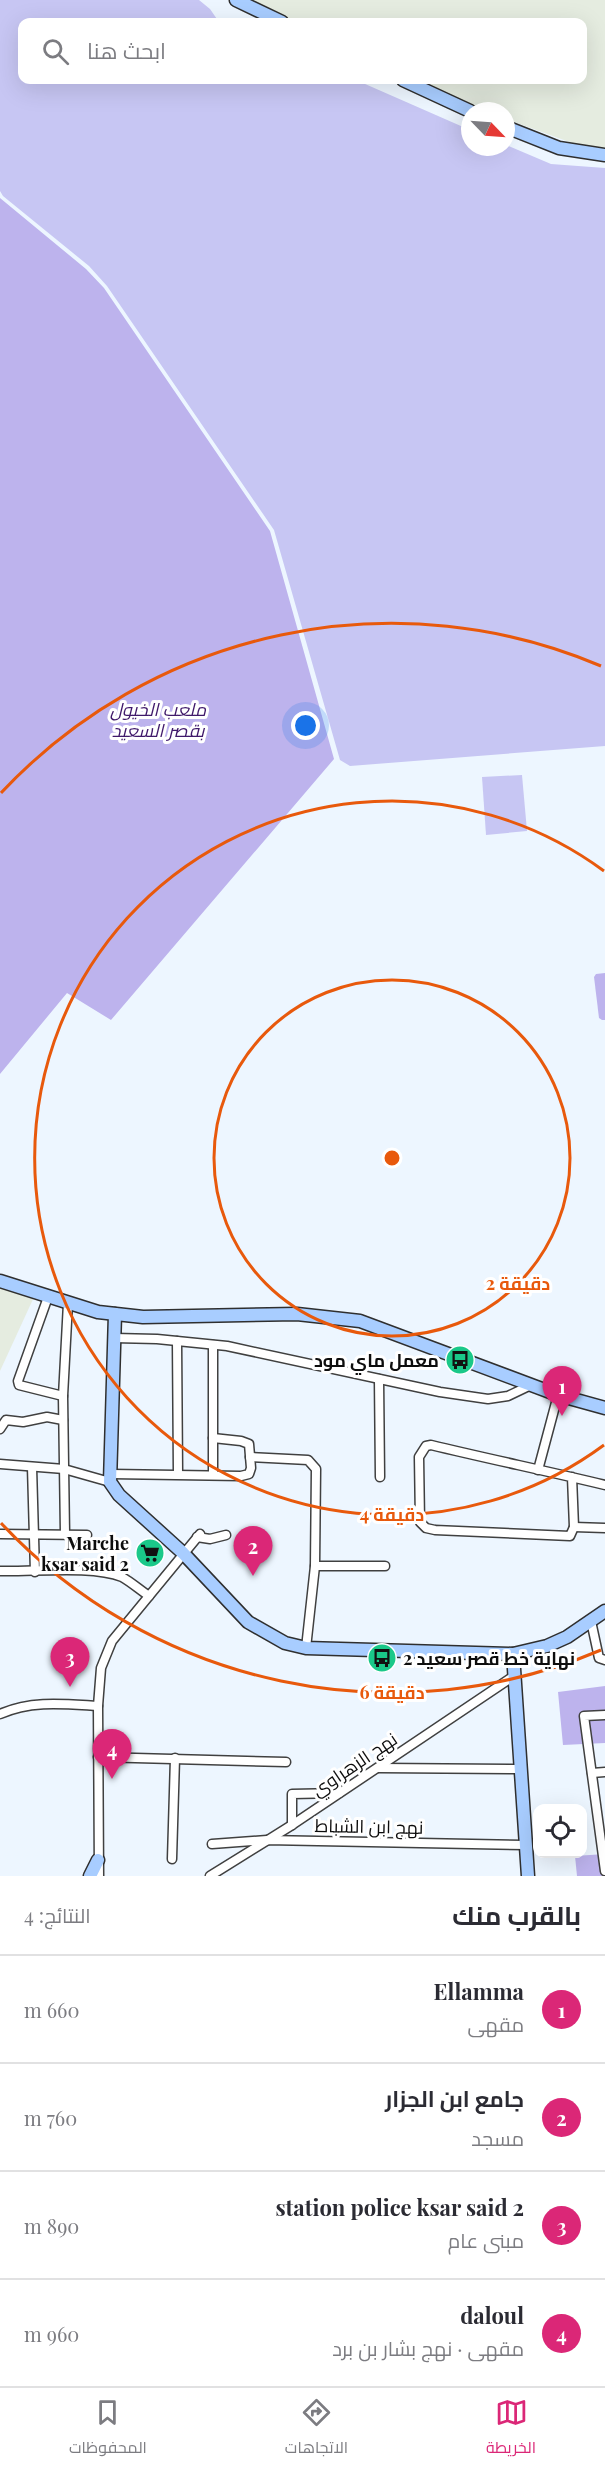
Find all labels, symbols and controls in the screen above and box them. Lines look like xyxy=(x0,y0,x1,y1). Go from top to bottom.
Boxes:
search box xyxy=(18,18,587,84)
icon: search xyxy=(39,35,72,68)
text: ابحث هنا xyxy=(87,35,166,65)
north arrow xyxy=(461,102,515,156)
park label: ملعب الخيول بقصر السعيد xyxy=(110,697,207,742)
your location xyxy=(291,711,320,740)
centre of rings xyxy=(382,1148,402,1168)
text: 2 دقيقة xyxy=(486,1271,550,1295)
bus stop icon: معمل ماي مود xyxy=(444,1344,476,1376)
place label: معمل ماي مود xyxy=(314,1348,439,1375)
pin: 1 xyxy=(542,1366,582,1416)
text: 4 دقيقة xyxy=(360,1502,424,1526)
pin: 2 xyxy=(234,1526,272,1576)
place label: Marche ksar said 2 xyxy=(41,1531,129,1576)
supermarket icon: Marche ksar said 2 xyxy=(134,1537,166,1569)
pin: 3 xyxy=(50,1638,90,1687)
bus stop icon: نهاية خط قصر سعيد 2 xyxy=(366,1642,398,1674)
place label: نهاية خط قصر سعيد 2 xyxy=(403,1646,575,1670)
text: 6 دقيقة xyxy=(359,1680,425,1704)
street label: نهج الزهراوي xyxy=(307,1727,403,1804)
pin: 4 xyxy=(92,1730,132,1779)
map controls xyxy=(533,1804,587,1858)
button: locate xyxy=(533,1804,587,1858)
street label: نهج ابن الشباط xyxy=(314,1813,424,1840)
text: بالقرب منك xyxy=(452,1897,581,1932)
text: النتائج: 4 xyxy=(24,1901,91,1928)
text: Ellamma xyxy=(434,1976,524,2006)
text: 660 m xyxy=(24,1996,79,2023)
text: 1 xyxy=(558,1996,565,2023)
text: مقهى xyxy=(468,2010,524,2037)
text: جامع ابن الجزار xyxy=(385,2083,524,2113)
text: 760 m xyxy=(24,2104,77,2131)
text: 2 xyxy=(556,2104,567,2131)
text: مسجد xyxy=(471,2124,524,2151)
text: station police ksar said 2 xyxy=(275,2192,524,2222)
text: 890 m xyxy=(24,2212,79,2239)
text: 3 xyxy=(557,2212,566,2239)
text: مبنى عام xyxy=(448,2226,524,2253)
text: daloul xyxy=(460,2300,524,2330)
text: 960 m xyxy=(24,2320,79,2347)
text: 4 xyxy=(556,2320,567,2347)
text: مقهى · نهج بشار بن برد xyxy=(332,2334,524,2361)
tab: المحفوظات xyxy=(69,2396,147,2462)
tab: الاتجاهات xyxy=(285,2396,348,2462)
tab: الخريطة xyxy=(486,2396,536,2462)

